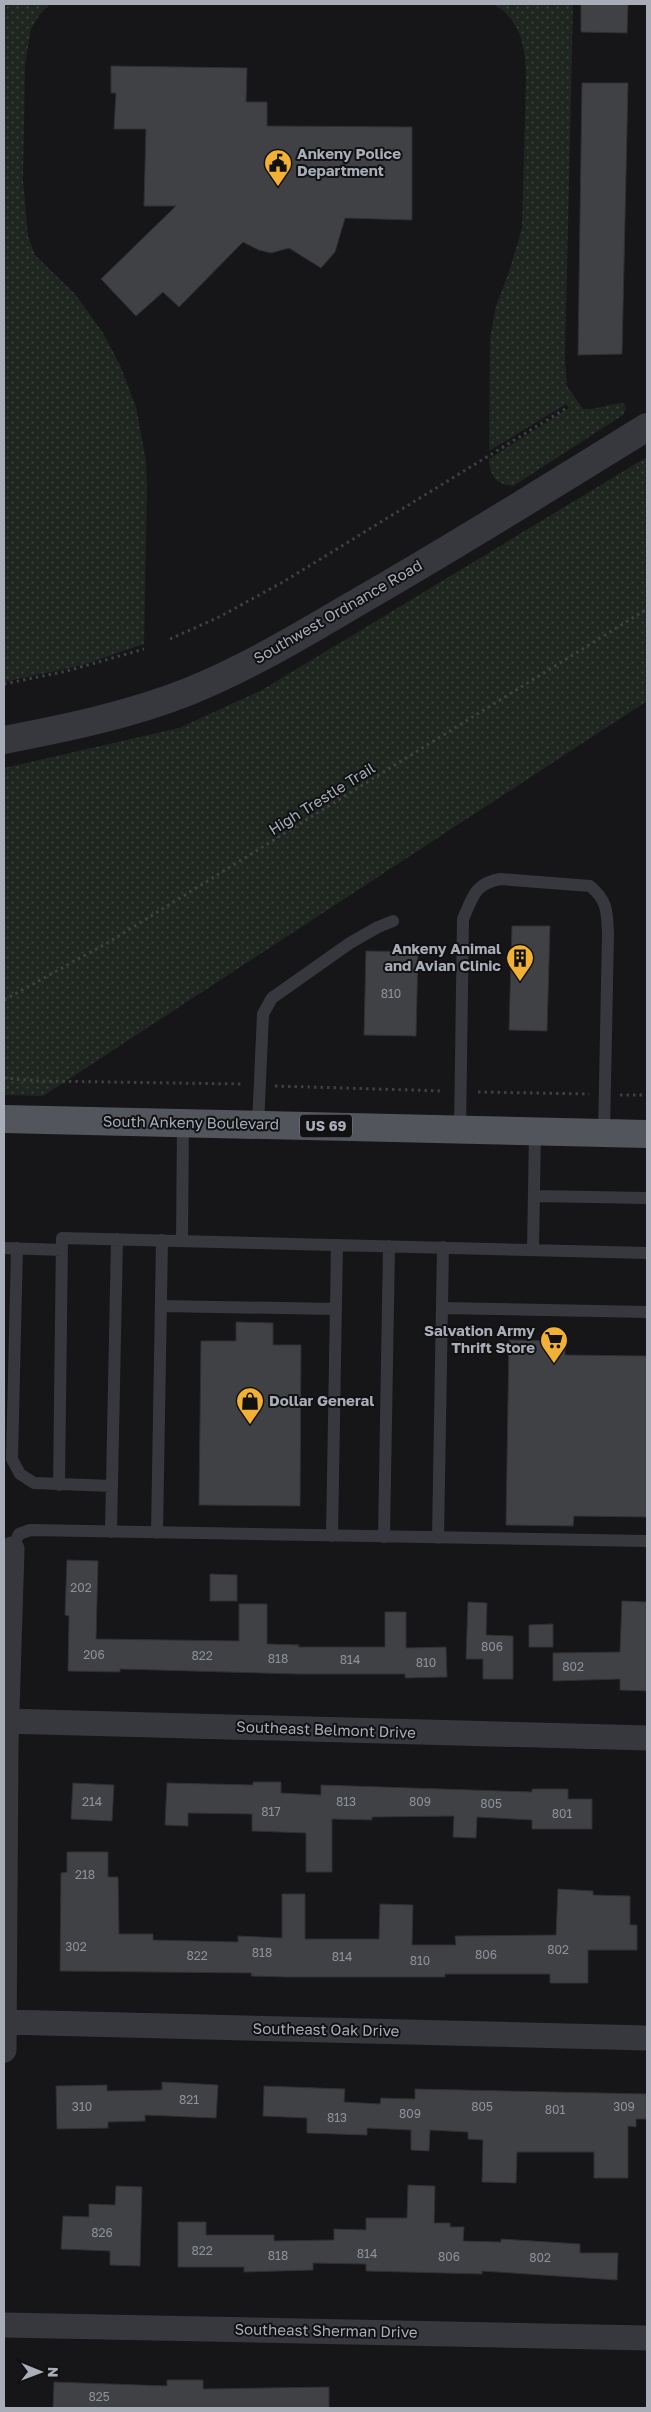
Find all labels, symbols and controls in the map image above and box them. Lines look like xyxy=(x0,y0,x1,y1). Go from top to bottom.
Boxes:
place label: Ankeny Police Department xyxy=(297,144,401,179)
public building icon: Ankeny Police Department xyxy=(263,148,293,187)
street label: Southwest Ordnance Road xyxy=(250,555,425,667)
street label: High Trestle Trail xyxy=(265,758,378,838)
place label: Ankeny Animal and Avian Clinic xyxy=(384,939,501,974)
building icon: Ankeny Animal and Avian Clinic xyxy=(505,943,535,982)
house number: 810 xyxy=(381,986,401,1001)
street label: South Ankeny Boulevard xyxy=(103,1111,279,1133)
road number: US 69 xyxy=(300,1114,352,1138)
place label: Salvation Army Thrift Store xyxy=(424,1321,535,1356)
supermarket icon: Salvation Army Thrift Store xyxy=(539,1325,569,1364)
shop icon: Dollar General xyxy=(235,1386,265,1425)
place label: Dollar General xyxy=(269,1391,374,1409)
house number: 202 xyxy=(70,1580,92,1595)
house number: 806 xyxy=(481,1639,503,1654)
house number: 206 xyxy=(83,1647,105,1662)
house number: 822 xyxy=(191,1648,213,1663)
house number: 818 xyxy=(268,1651,288,1666)
house number: 814 xyxy=(340,1652,360,1667)
house number: 810 xyxy=(416,1655,436,1670)
house number: 802 xyxy=(562,1659,584,1674)
street label: Southeast Belmont Drive xyxy=(236,1717,416,1741)
house number: 214 xyxy=(82,1794,102,1809)
house number: 813 xyxy=(336,1794,356,1809)
house number: 809 xyxy=(409,1794,431,1809)
house number: 805 xyxy=(480,1796,502,1811)
house number: 817 xyxy=(261,1804,281,1819)
house number: 801 xyxy=(552,1806,572,1821)
house number: 218 xyxy=(75,1867,95,1882)
house number: 302 xyxy=(65,1939,87,1954)
house number: 802 xyxy=(547,1942,569,1957)
house number: 818 xyxy=(252,1945,272,1960)
house number: 806 xyxy=(475,1947,497,1962)
house number: 822 xyxy=(186,1948,208,1963)
house number: 814 xyxy=(332,1949,352,1964)
house number: 810 xyxy=(410,1953,430,1968)
street label: Southeast Oak Drive xyxy=(252,2019,400,2039)
house number: 821 xyxy=(179,2092,199,2107)
house number: 310 xyxy=(72,2099,92,2114)
house number: 805 xyxy=(471,2099,493,2114)
house number: 309 xyxy=(613,2099,635,2114)
house number: 801 xyxy=(545,2102,565,2117)
house number: 809 xyxy=(399,2106,421,2121)
house number: 813 xyxy=(327,2110,347,2125)
house number: 826 xyxy=(91,2225,113,2240)
house number: 822 xyxy=(191,2243,213,2258)
house number: 814 xyxy=(357,2246,377,2261)
house number: 818 xyxy=(268,2248,288,2263)
house number: 806 xyxy=(438,2249,460,2264)
house number: 802 xyxy=(529,2250,551,2265)
street label: Southeast Sherman Drive xyxy=(234,2319,418,2341)
north arrow xyxy=(15,2347,65,2397)
text: N xyxy=(45,2367,62,2378)
house number: 825 xyxy=(88,2389,110,2404)

